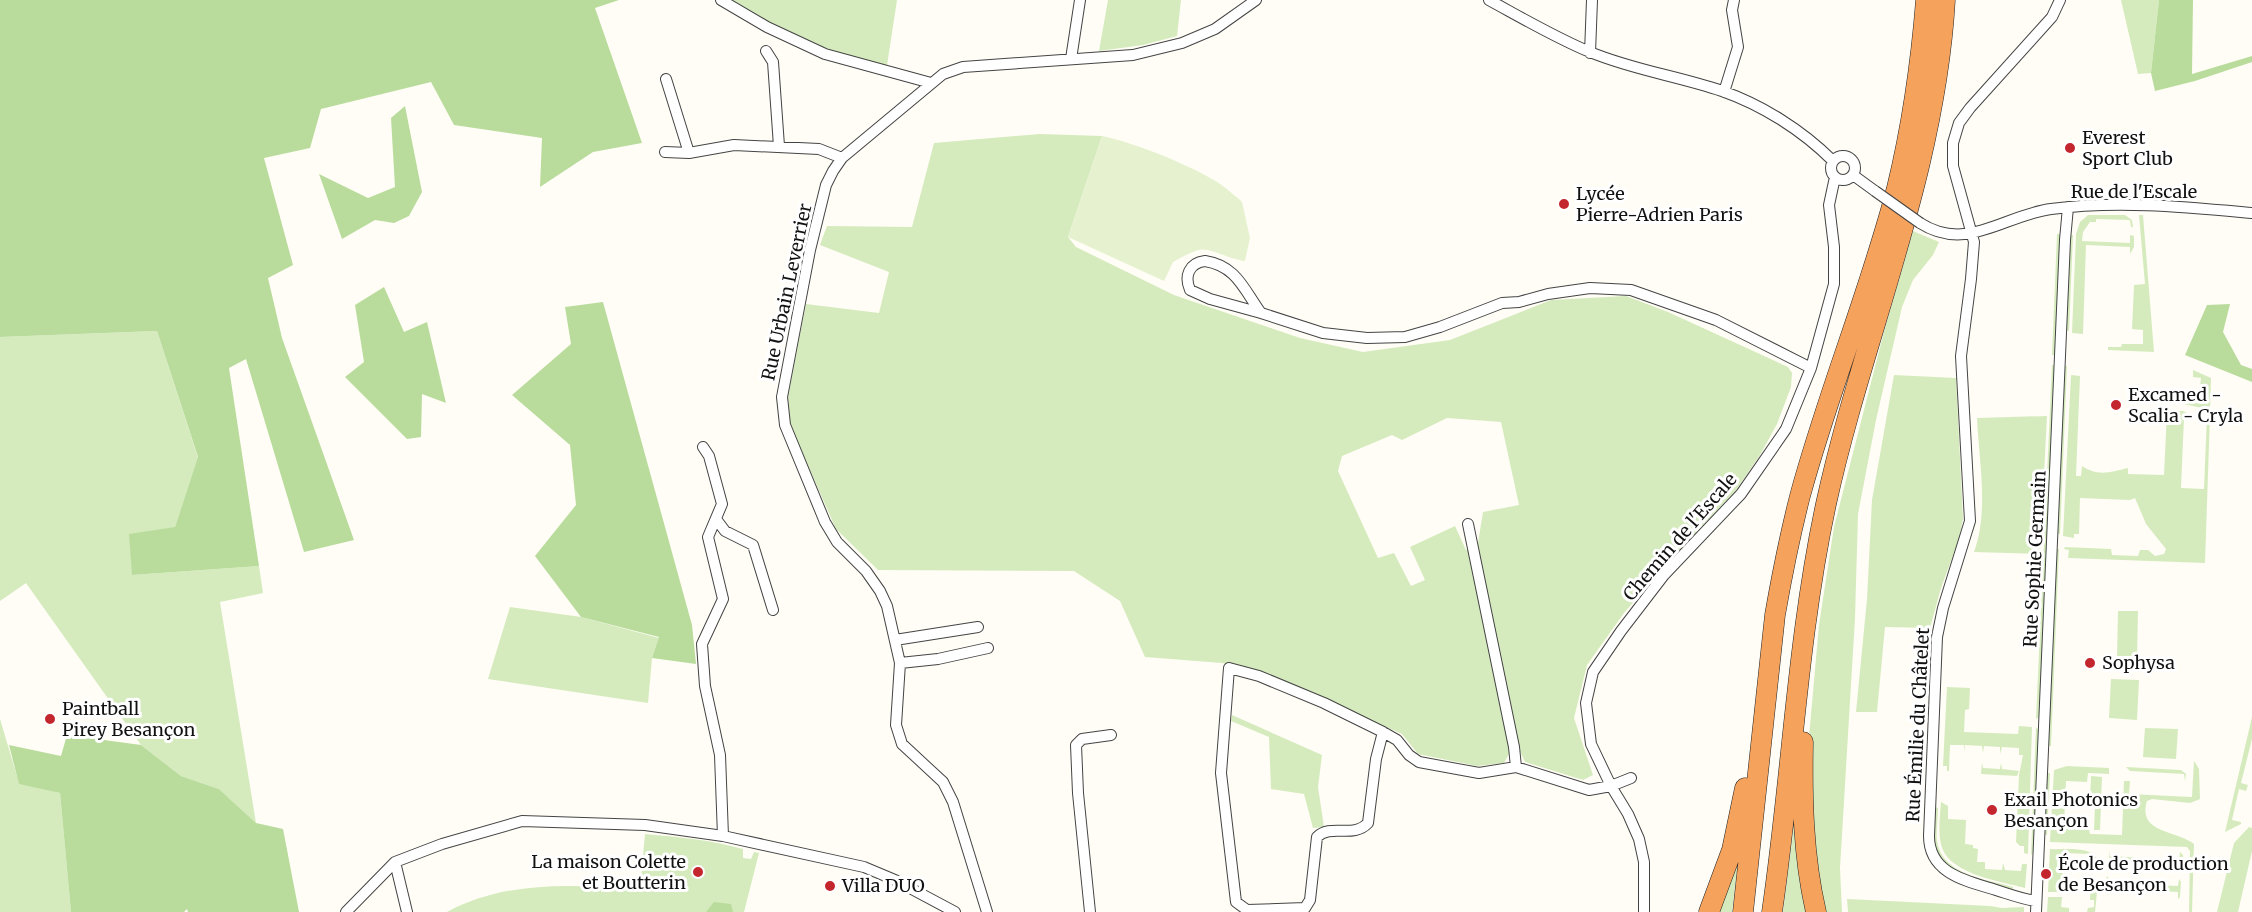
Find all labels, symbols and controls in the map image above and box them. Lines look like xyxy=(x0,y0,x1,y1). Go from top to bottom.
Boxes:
place label: Everest Sport Club xyxy=(2082,126,2173,170)
marker: Everest Sport Club xyxy=(2063,141,2077,155)
street label: Rue de l'Escale xyxy=(2071,180,2197,203)
place label: Lycée Pierre-Adrien Paris xyxy=(1576,182,1743,226)
marker: Lycée Pierre-Adrien Paris xyxy=(1557,197,1571,211)
street label: Rue Urbain Leverrier xyxy=(756,201,817,383)
place label: Excamed - Scalia - Cryla xyxy=(2128,383,2243,427)
marker: Excamed - Scalia - Cryla xyxy=(2109,398,2123,412)
street label: Chemin de l'Escale xyxy=(1618,468,1741,605)
street label: Rue Sophie Germain xyxy=(2018,470,2051,648)
street label: Rue Émilie du Châtelet xyxy=(1901,627,1934,823)
place label: Sophysa xyxy=(2102,651,2175,674)
marker: Sophysa xyxy=(2083,656,2097,670)
place label: Paintball Pirey Besançon xyxy=(62,697,195,741)
marker: Paintball Pirey Besançon xyxy=(43,712,57,726)
place label: Exail Photonics Besançon xyxy=(2004,788,2138,832)
marker: Exail Photonics Besançon xyxy=(1985,803,1999,817)
place label: La maison Colette et Boutterin xyxy=(531,850,686,894)
place label: École de production de Besançon xyxy=(2058,852,2229,896)
marker: La maison Colette et Boutterin xyxy=(691,865,705,879)
marker: École de production de Besançon xyxy=(2039,867,2053,881)
place label: Villa DUO xyxy=(841,874,925,897)
marker: Villa DUO xyxy=(823,879,837,893)

